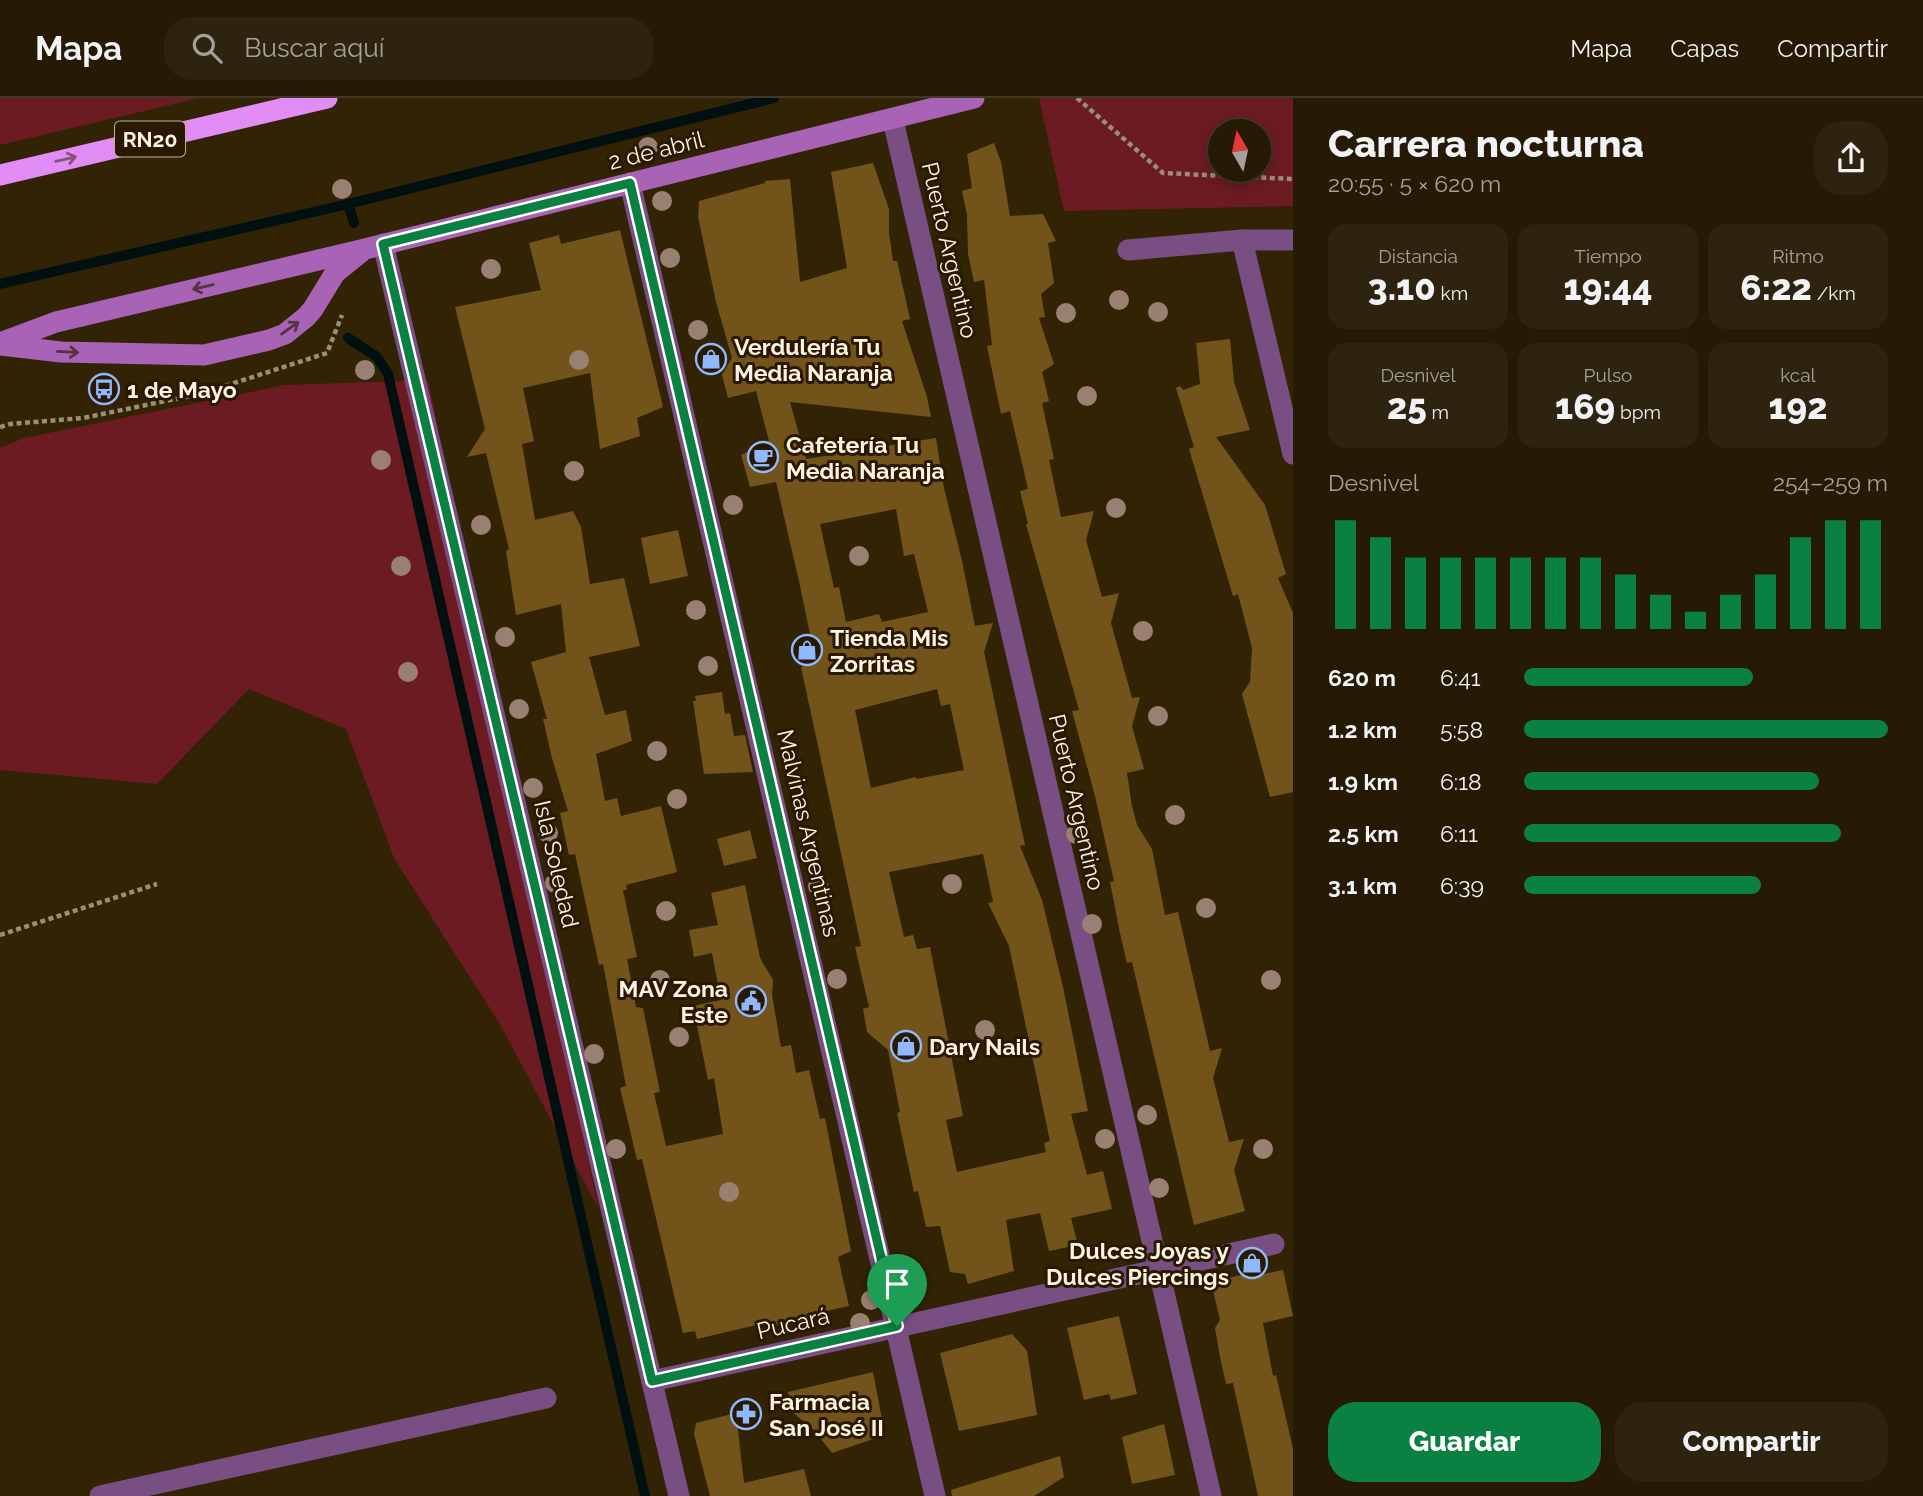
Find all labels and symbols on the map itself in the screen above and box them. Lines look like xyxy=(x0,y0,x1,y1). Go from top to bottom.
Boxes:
north arrow xyxy=(1208,119,1270,182)
road number: RN20 xyxy=(115,121,185,156)
street label: 2 de abril xyxy=(605,125,707,175)
one-way arrow xyxy=(54,152,77,165)
street label: Puerto Argentino xyxy=(917,159,983,341)
one-way arrow xyxy=(192,281,215,294)
one-way arrow xyxy=(280,321,299,335)
place label: Verdulería Tu Media Naranja xyxy=(734,333,893,386)
shop icon: Verdulería Tu Media Naranja xyxy=(694,342,728,376)
one-way arrow xyxy=(56,345,79,358)
bus stop icon: 1 de Mayo xyxy=(87,372,121,406)
place label: 1 de Mayo xyxy=(127,376,237,403)
place label: Cafetería Tu Media Naranja xyxy=(786,431,945,484)
cafe icon: Cafetería Tu Media Naranja xyxy=(746,440,780,474)
place label: Tienda Mis Zorritas xyxy=(830,624,948,677)
shop icon: Tienda Mis Zorritas xyxy=(790,633,824,667)
street label: Puerto Argentino xyxy=(1044,711,1110,893)
street label: Malvinas Argentinas xyxy=(772,727,846,939)
street label: Isla Soledad xyxy=(529,798,585,930)
place label: MAV Zona Este xyxy=(619,975,728,1028)
public building icon: MAV Zona Este xyxy=(734,984,768,1018)
shop icon: Dary Nails xyxy=(889,1029,923,1063)
place label: Dary Nails xyxy=(929,1033,1040,1060)
place label: Dulces Joyas y Dulces Piercings xyxy=(1046,1237,1229,1290)
shop icon: Dulces Joyas y Dulces Piercings xyxy=(1235,1246,1269,1280)
pin xyxy=(867,1254,927,1326)
street label: Pucará xyxy=(754,1302,832,1344)
place label: Farmacia San José II xyxy=(769,1388,884,1441)
pharmacy icon: Farmacia San José II xyxy=(729,1397,763,1431)

